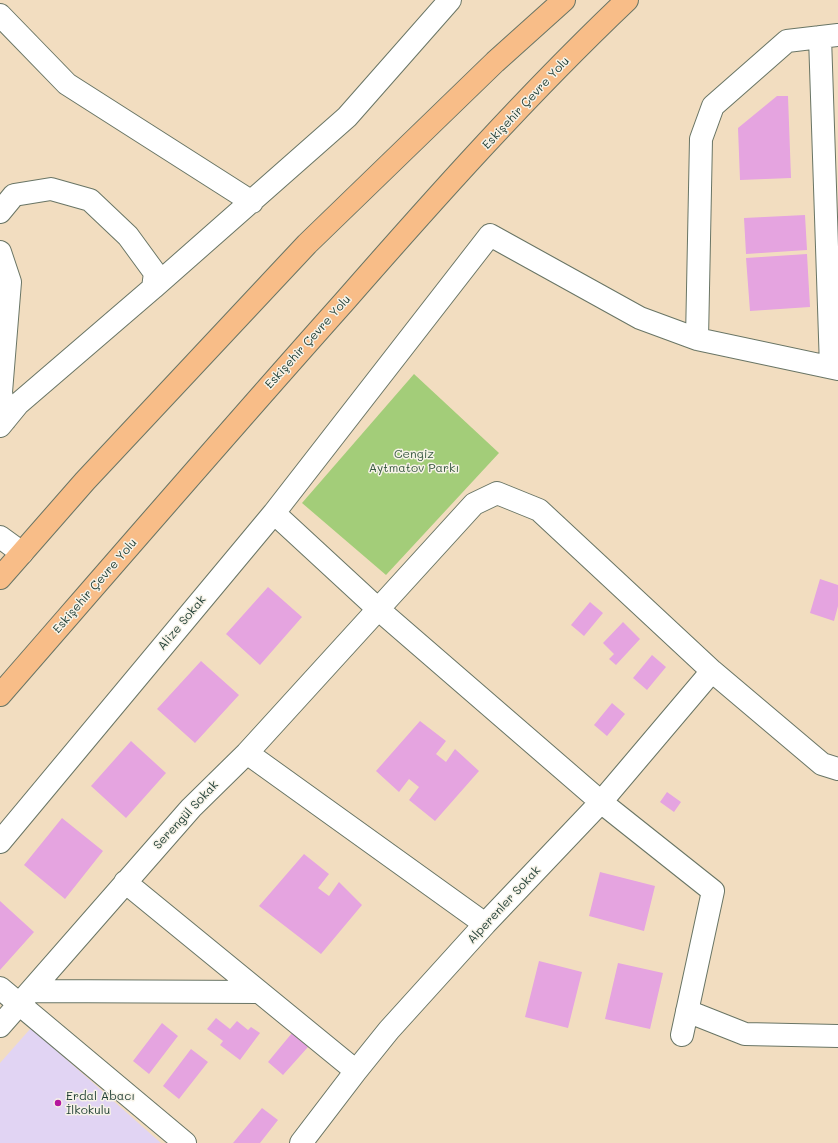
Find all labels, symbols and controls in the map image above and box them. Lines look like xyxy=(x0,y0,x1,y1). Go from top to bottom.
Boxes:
street label: Eskişehir Çevre Yolu xyxy=(480,54,572,152)
street label: Eskişehir Çevre Yolu xyxy=(262,292,354,392)
park label: Cengiz Aytmatov Parkı xyxy=(369,447,459,475)
street label: Eskişehir Çevre Yolu xyxy=(50,536,140,636)
street label: Alize Sokak xyxy=(155,593,209,653)
street label: Serengül Sokak xyxy=(150,778,222,852)
street label: Alperenler Sokak xyxy=(464,863,544,947)
place label: Erdal Abacı İlkokulu xyxy=(66,1089,135,1117)
marker: Erdal Abacı İlkokulu xyxy=(53,1098,63,1108)

